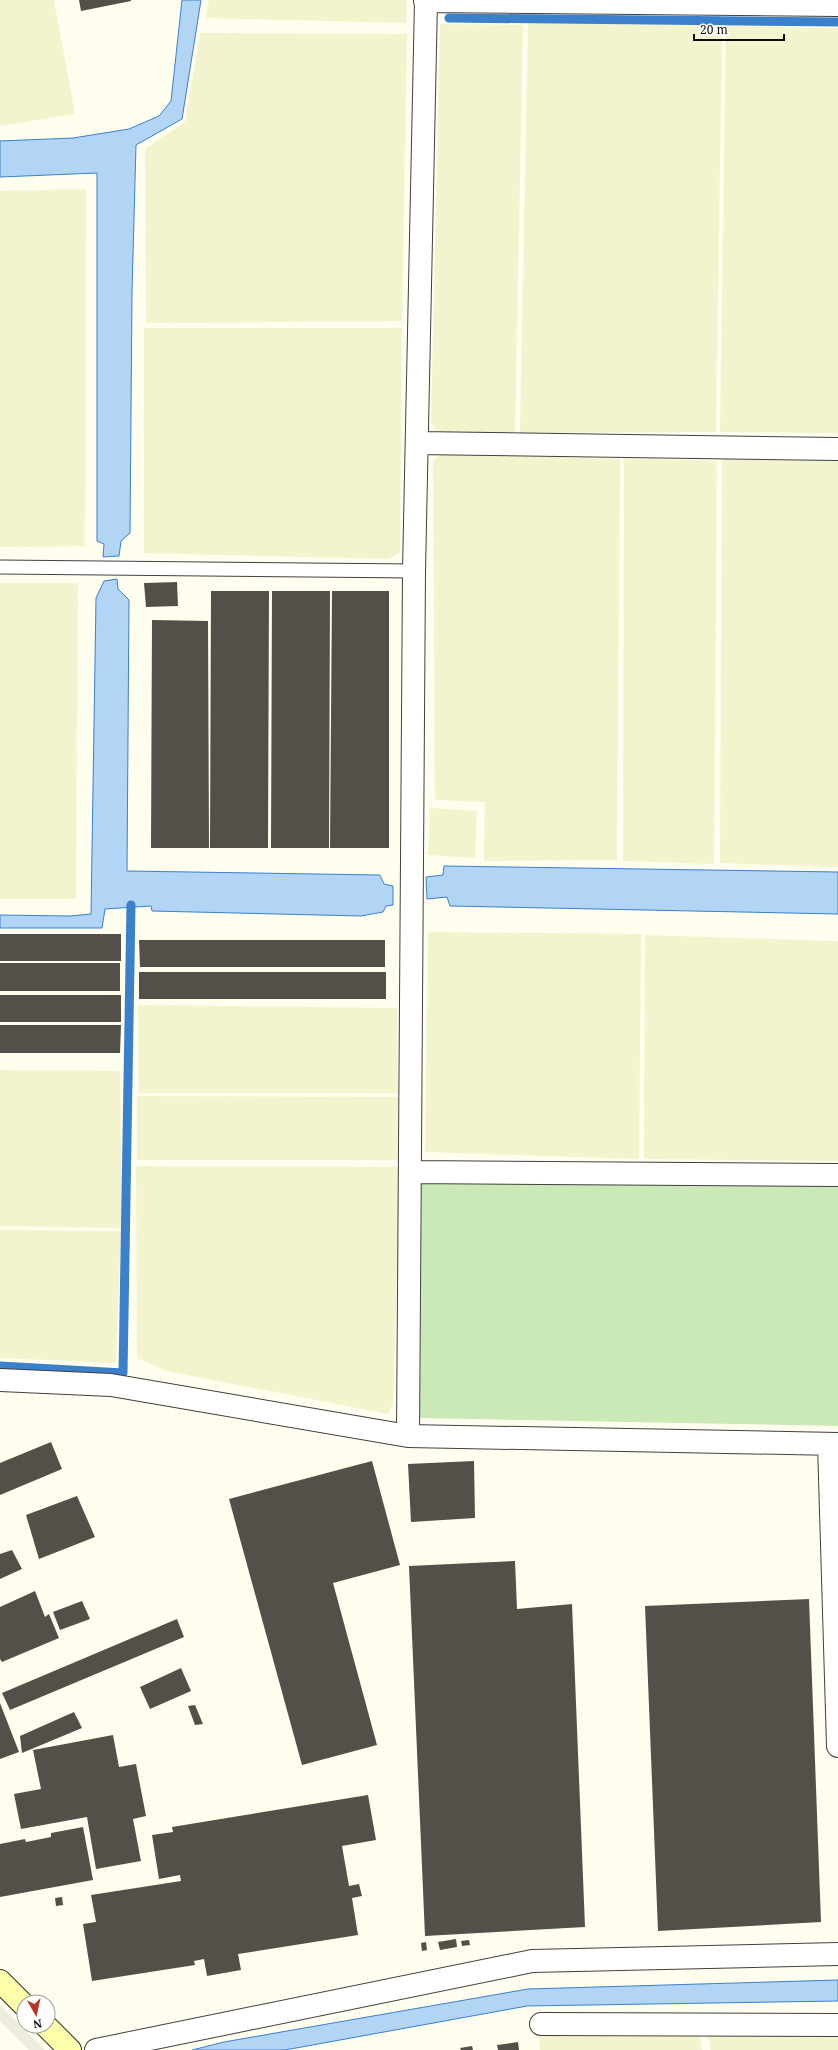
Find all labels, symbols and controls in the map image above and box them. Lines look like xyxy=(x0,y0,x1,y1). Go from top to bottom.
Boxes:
scale bar xyxy=(694,16,784,42)
text: 20 m xyxy=(700,21,728,38)
north arrow xyxy=(16,1994,56,2034)
text: N xyxy=(32,2016,43,2033)

